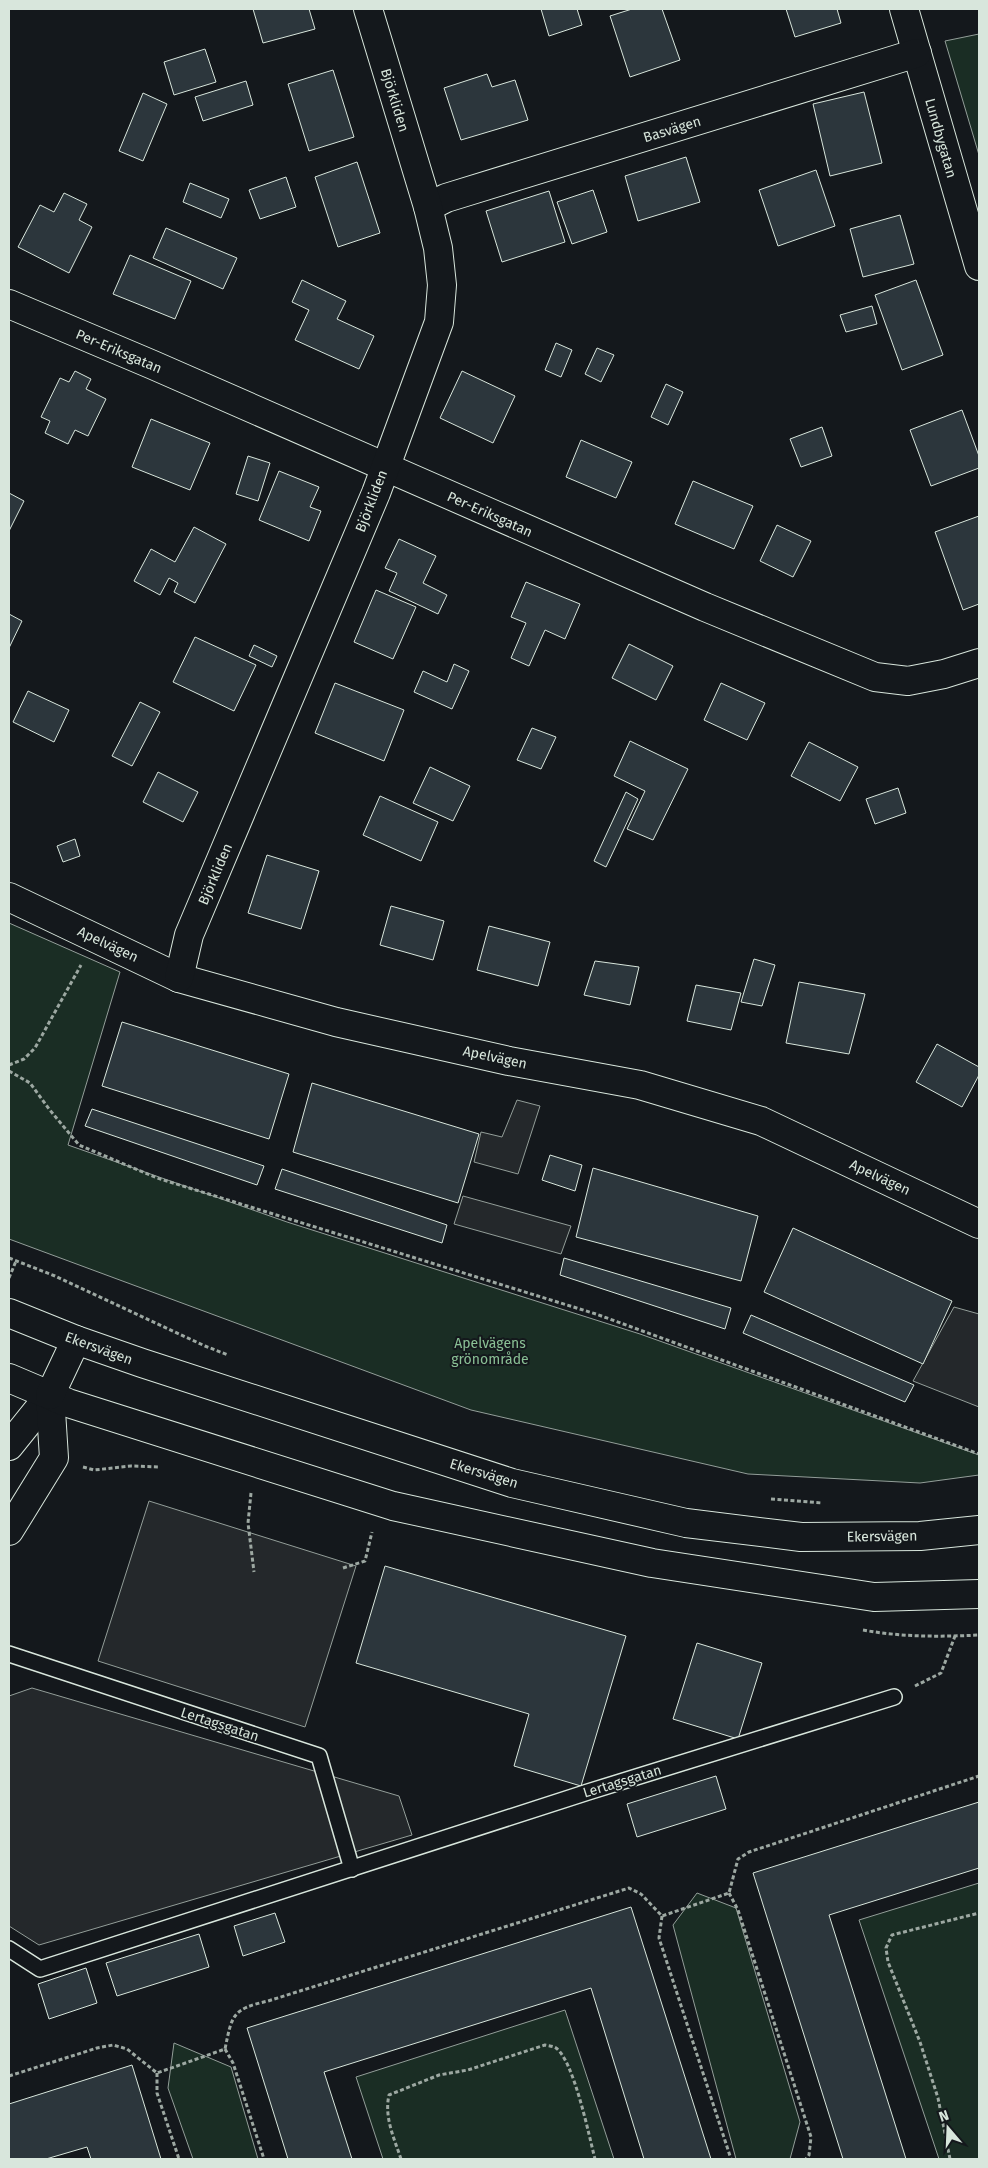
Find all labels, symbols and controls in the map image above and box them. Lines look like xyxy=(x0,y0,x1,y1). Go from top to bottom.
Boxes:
street label: Björkliden xyxy=(377,66,412,134)
street label: Lundbygatan xyxy=(921,96,960,180)
street label: Basvägen xyxy=(641,113,703,146)
street label: Per-Eriksgatan xyxy=(73,326,164,377)
street label: Björkliden xyxy=(352,468,391,535)
street label: Per-Eriksgatan xyxy=(444,488,535,541)
street label: Björkliden xyxy=(195,841,236,908)
street label: Apelvägen xyxy=(75,923,141,966)
street label: Apelvägen xyxy=(461,1042,528,1073)
street label: Apelvägen xyxy=(847,1156,913,1199)
street label: Ekersvägen xyxy=(63,1328,135,1369)
park label: Apelvägens grönområde xyxy=(451,1335,529,1368)
street label: Ekersvägen xyxy=(448,1455,520,1492)
street label: Ekersvägen xyxy=(847,1527,917,1546)
street label: Lertagsgatan xyxy=(179,1704,261,1745)
street label: Lertagsgatan xyxy=(581,1761,663,1801)
north arrow xyxy=(923,2103,973,2153)
text: N xyxy=(937,2107,951,2126)

